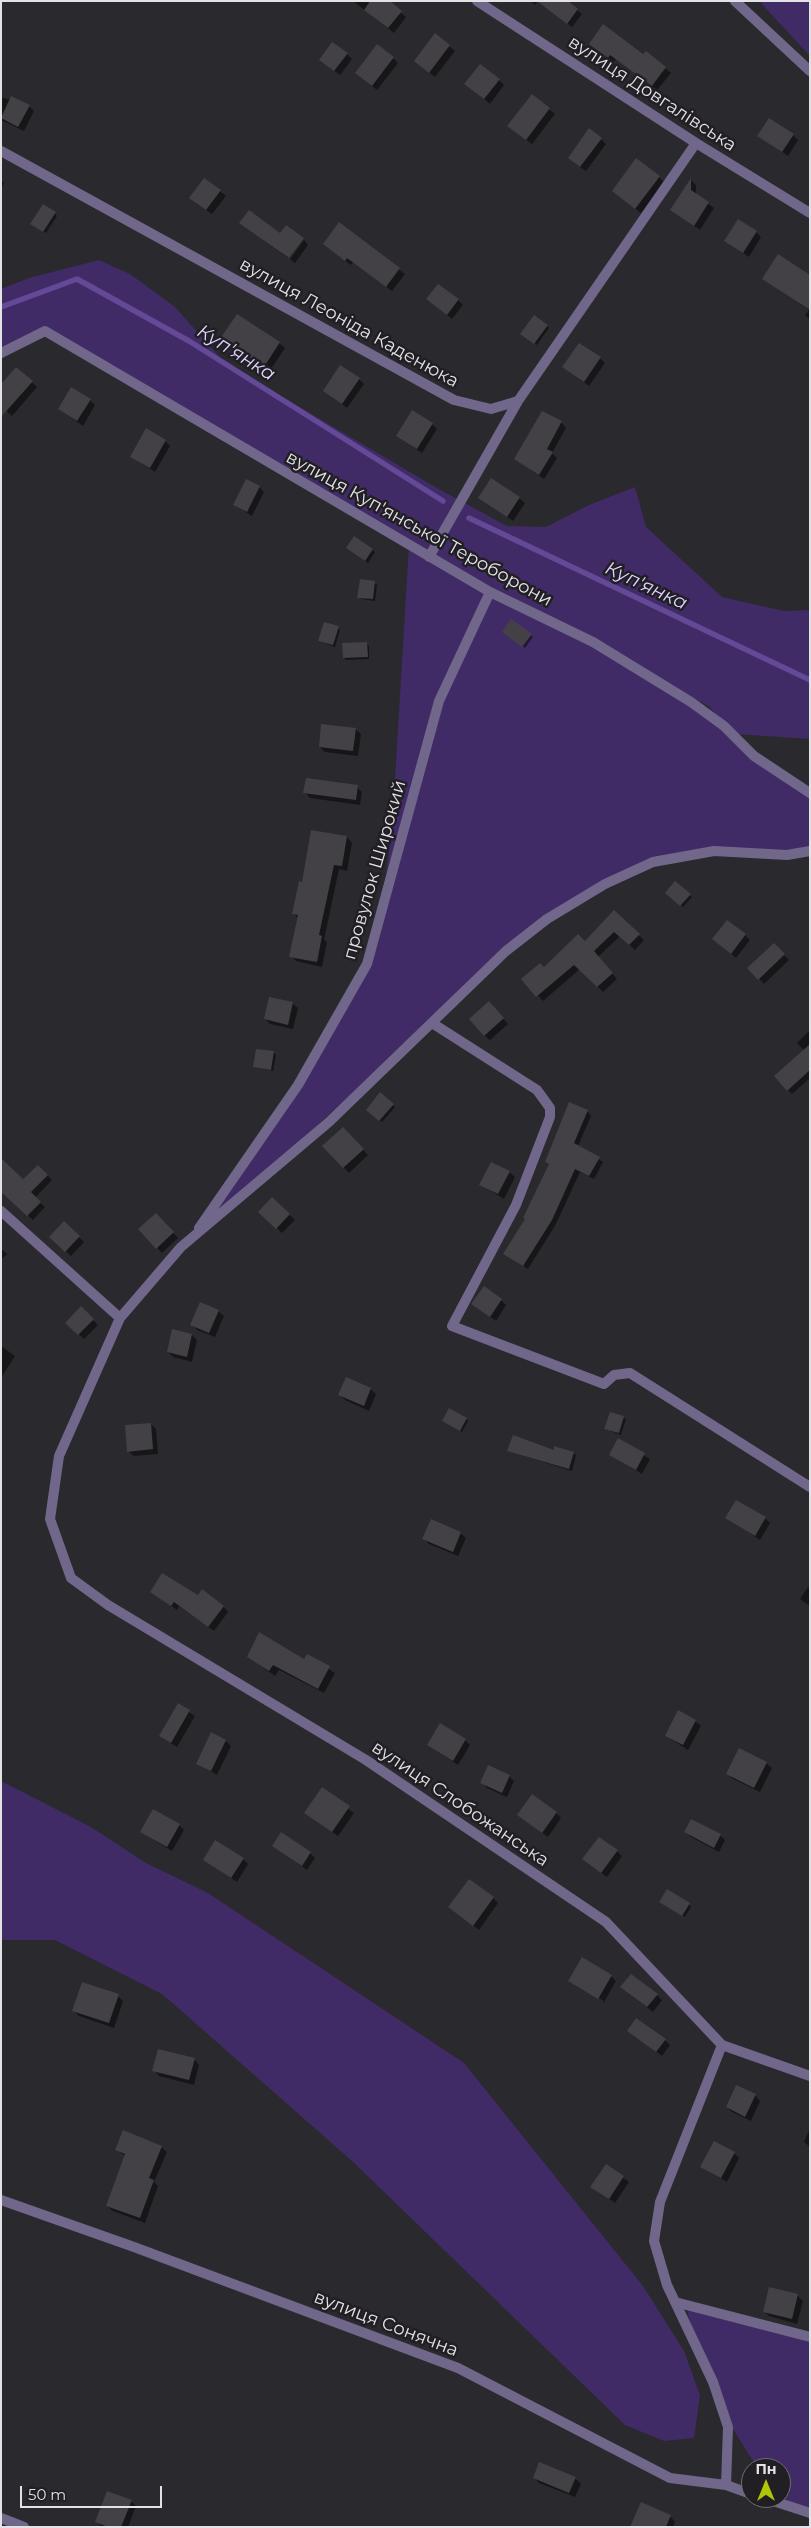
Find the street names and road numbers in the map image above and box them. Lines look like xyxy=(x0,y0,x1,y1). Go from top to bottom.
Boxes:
street label: вулиця Довгалівська xyxy=(564,32,740,156)
street label: вулиця Леоніда Каденюка xyxy=(236,254,462,392)
street label: вулиця Куп'янської Тероборони xyxy=(282,447,556,611)
street label: провулок Широкий xyxy=(339,778,411,962)
street label: вулиця Слобожанська xyxy=(367,1737,553,1871)
street label: вулиця Сонячна xyxy=(311,2287,461,2361)

